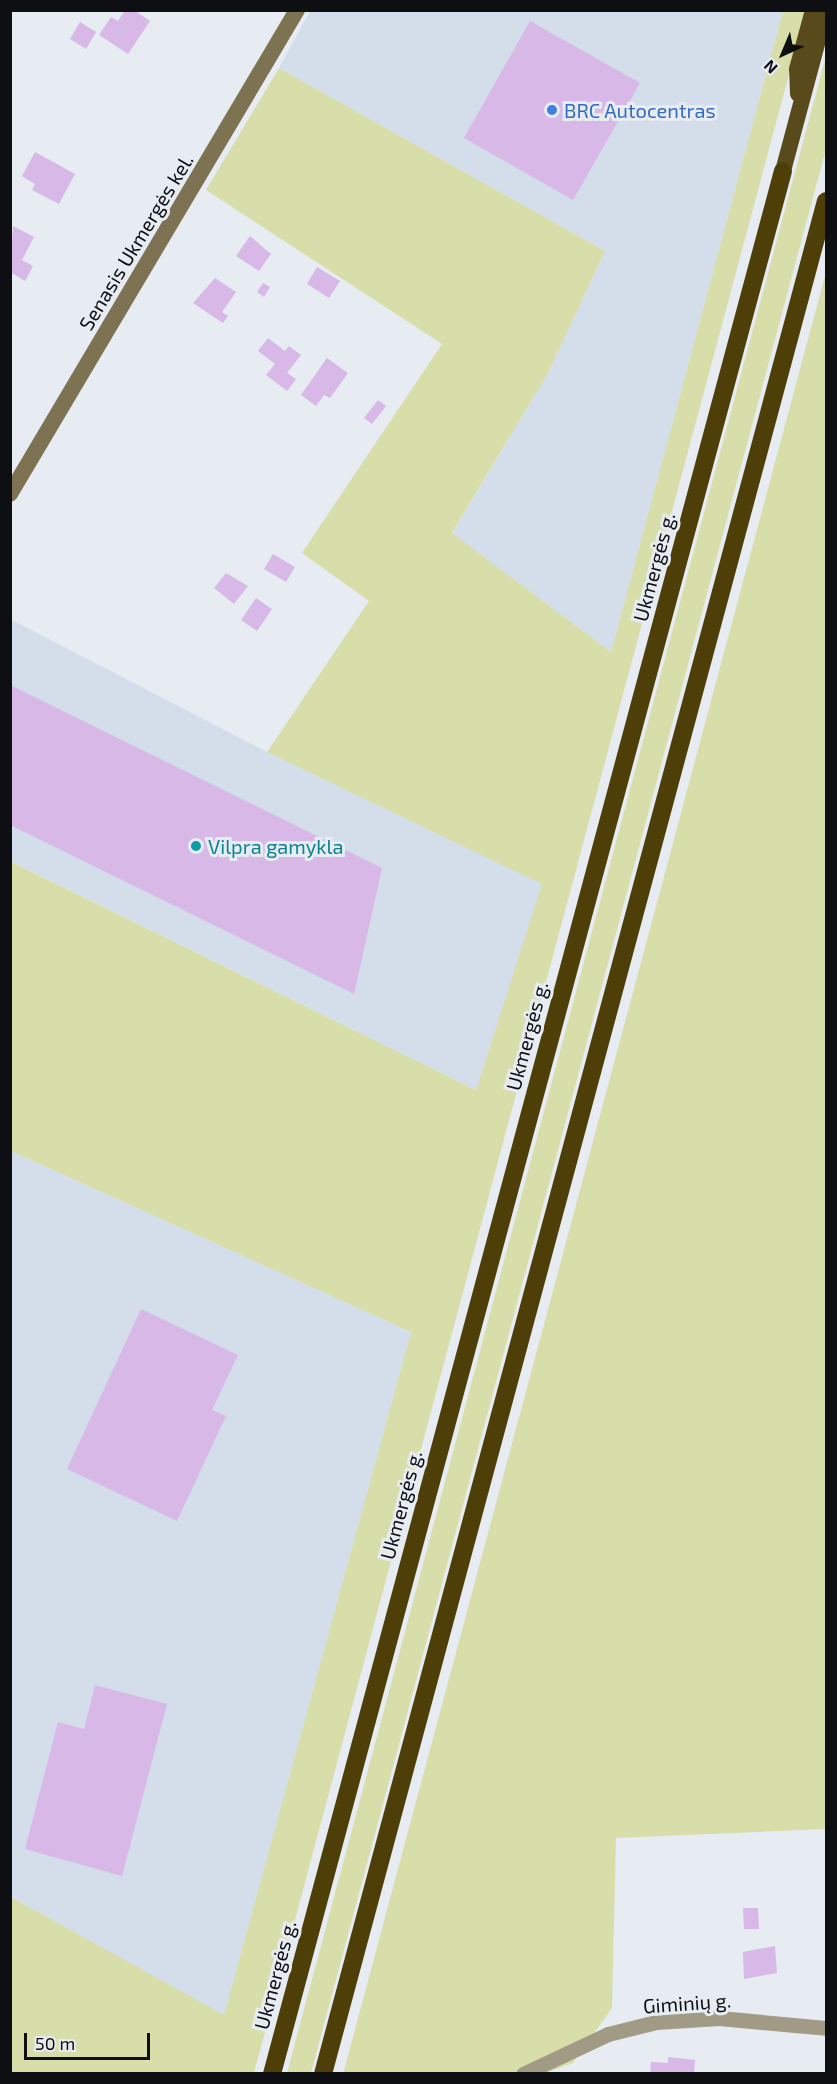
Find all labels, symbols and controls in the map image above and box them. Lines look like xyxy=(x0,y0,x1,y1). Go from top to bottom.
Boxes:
north arrow xyxy=(753,24,813,84)
text: N xyxy=(759,56,781,78)
place label: BRC Autocentras xyxy=(564,98,716,122)
marker: BRC Autocentras xyxy=(545,103,559,117)
street label: Senasis Ukmergės kel. xyxy=(74,149,198,335)
street label: Ukmergės g. xyxy=(628,510,680,624)
place label: Vilpra gamykla xyxy=(208,834,343,858)
marker: Vilpra gamykla xyxy=(189,839,203,853)
street label: Ukmergės g. xyxy=(501,979,553,1093)
street label: Ukmergės g. xyxy=(375,1448,427,1562)
street label: Ukmergės g. xyxy=(249,1918,301,2032)
street label: Giminių g. xyxy=(642,1988,732,2018)
scale bar xyxy=(27,2021,153,2059)
text: 50 m xyxy=(35,2032,75,2054)

